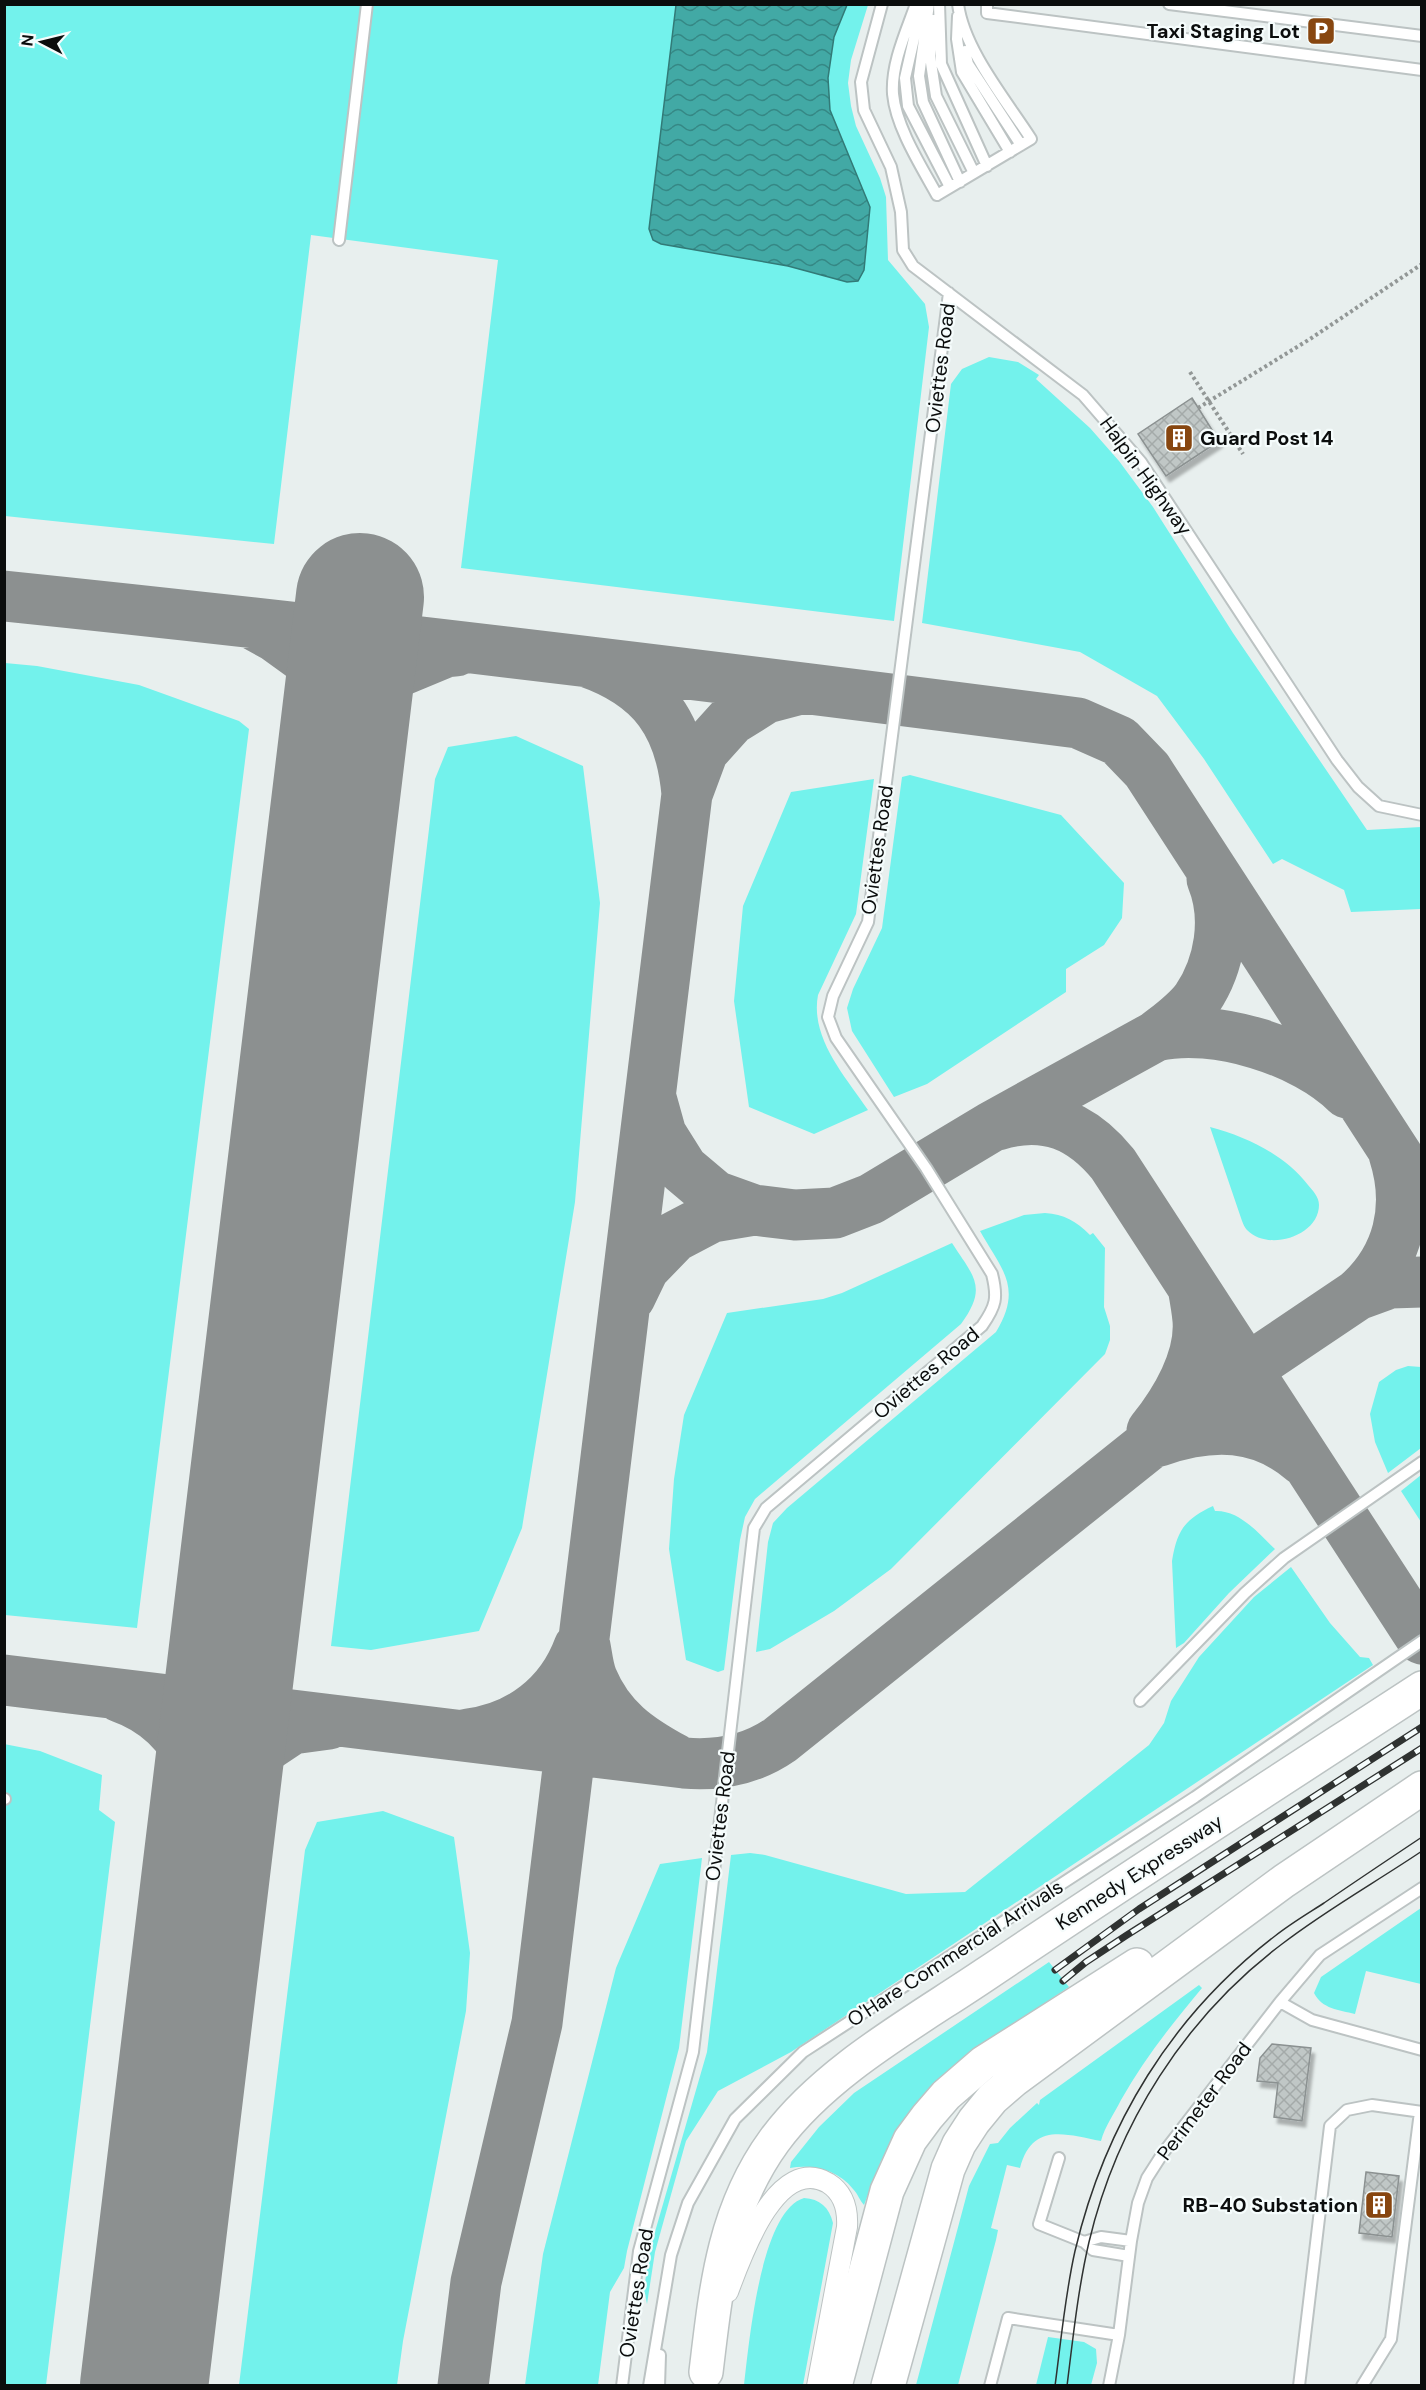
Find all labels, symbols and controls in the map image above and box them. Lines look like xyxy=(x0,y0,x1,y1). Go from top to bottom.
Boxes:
north arrow xyxy=(12,12,72,72)
parking icon: Taxi Staging Lot xyxy=(1305,15,1337,47)
place label: Taxi Staging Lot xyxy=(1146,18,1300,44)
text: N xyxy=(16,33,39,47)
street label: Oviettes Road xyxy=(919,302,961,434)
street label: Halpin Highway xyxy=(1094,411,1198,541)
building icon: Guard Post 14 xyxy=(1163,422,1195,454)
place label: Guard Post 14 xyxy=(1200,425,1333,451)
street label: Oviettes Road xyxy=(855,784,899,916)
street label: Oviettes Road xyxy=(868,1321,984,1425)
street label: Oviettes Road xyxy=(699,1750,741,1882)
street label: Kennedy Expressway xyxy=(1051,1808,1227,1936)
street label: O'Hare Commercial Arrivals xyxy=(842,1873,1068,2033)
street label: Perimeter Road xyxy=(1151,2037,1257,2165)
building icon: RB-40 Substation xyxy=(1363,2189,1395,2221)
place label: RB-40 Substation xyxy=(1183,2192,1358,2218)
street label: Oviettes Road xyxy=(613,2227,659,2359)

